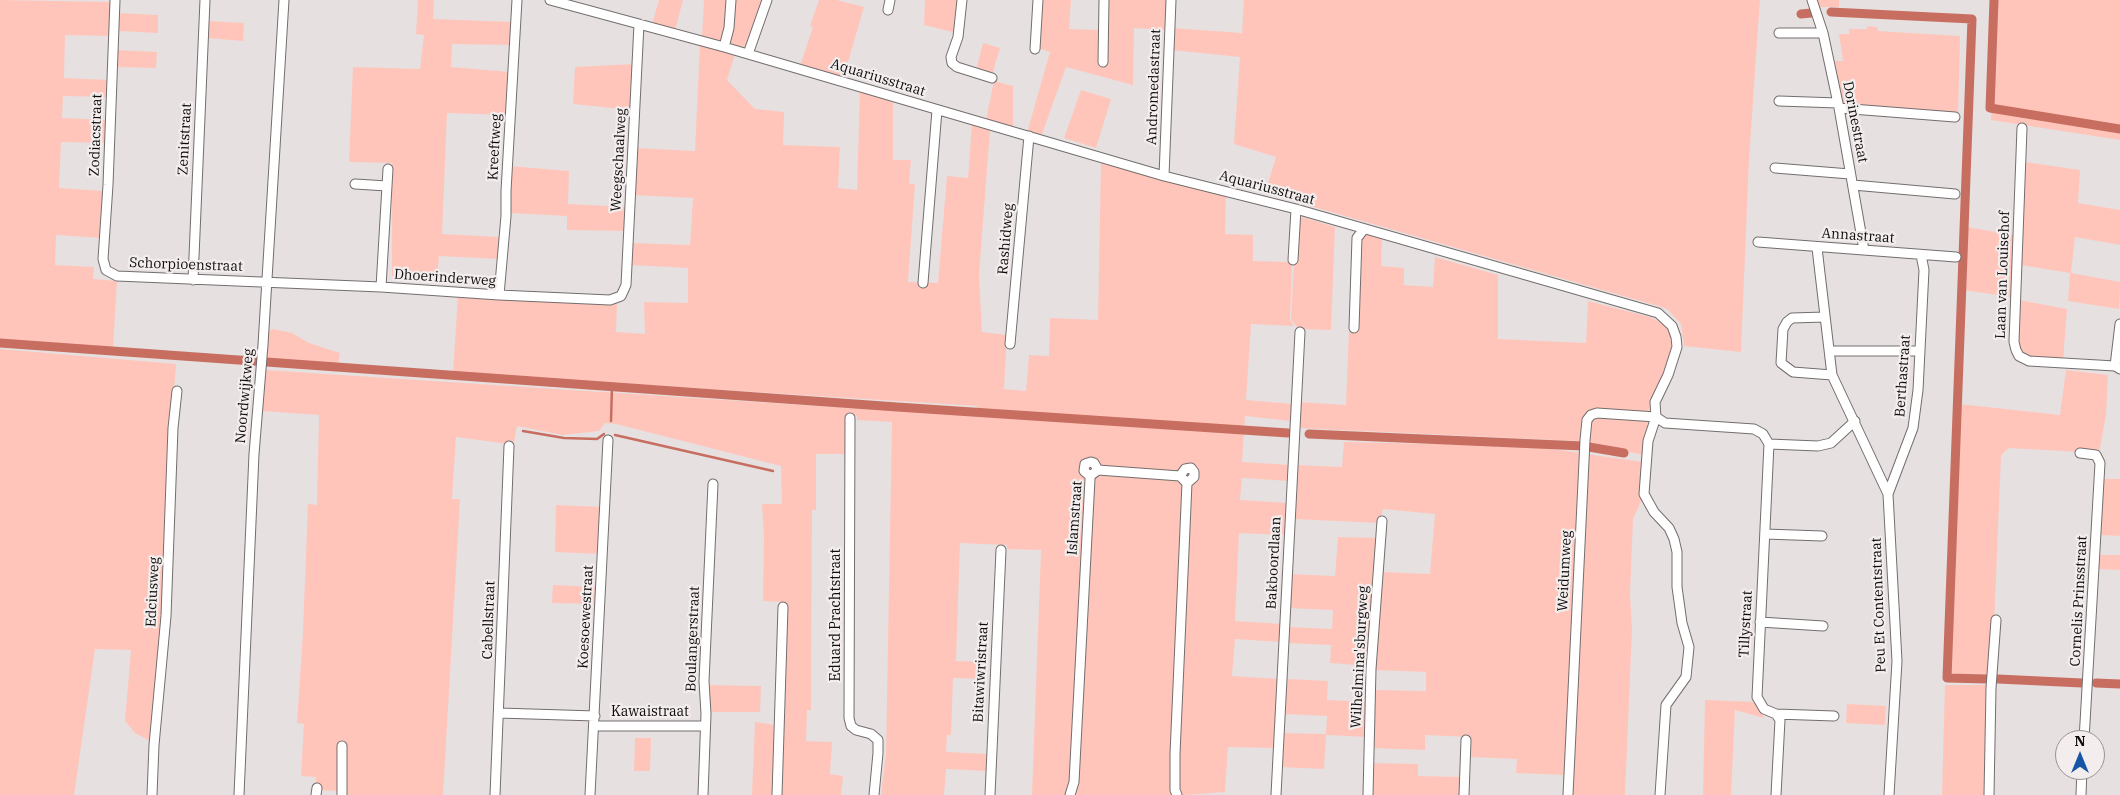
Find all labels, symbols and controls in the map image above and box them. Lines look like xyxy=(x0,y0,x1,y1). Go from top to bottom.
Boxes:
street label: Andromedastraat xyxy=(1144,29,1164,145)
street label: Aquariusstraat xyxy=(829,56,927,100)
street label: Dorinestraat xyxy=(1839,80,1871,164)
street label: Zodiacstraat xyxy=(86,93,106,177)
street label: Zenitstraat xyxy=(175,102,195,176)
street label: Weegschaalweg xyxy=(608,108,630,212)
street label: Kreeftweg xyxy=(485,113,505,181)
street label: Aquariusstraat xyxy=(1217,167,1317,209)
street label: Rashidweg xyxy=(995,203,1017,275)
street label: Laan van Louisehof xyxy=(1992,211,2014,339)
street label: Annastraat xyxy=(1821,225,1895,247)
street label: Schorpioenstraat xyxy=(129,255,243,275)
street label: Dhoerinderweg xyxy=(393,266,497,290)
street label: Berthastraat xyxy=(1892,334,1914,418)
street label: Noordwijkweg xyxy=(232,348,258,444)
street label: Islamstraat xyxy=(1064,480,1086,556)
street label: Bakboordlaan xyxy=(1263,516,1285,610)
street label: Weidumweg xyxy=(1554,530,1576,612)
street label: Cornelis Prinsstraat xyxy=(2067,535,2091,667)
street label: Peu Et Contentstraat xyxy=(1868,537,1890,673)
street label: Eduard Prachtstraat xyxy=(828,549,844,681)
street label: Edciusweg xyxy=(143,556,163,628)
street label: Koesoewestraat xyxy=(575,565,597,669)
street label: Cabellstraat xyxy=(479,580,499,660)
street label: Wilhelmina'sburgweg xyxy=(1348,585,1372,729)
street label: Boulangerstraat xyxy=(683,586,703,692)
street label: Tillystraat xyxy=(1736,590,1756,658)
street label: Bitawiwristraat xyxy=(970,621,992,723)
street label: Kawaistraat xyxy=(611,704,689,720)
north arrow xyxy=(2055,730,2105,780)
text: N xyxy=(2074,732,2086,750)

